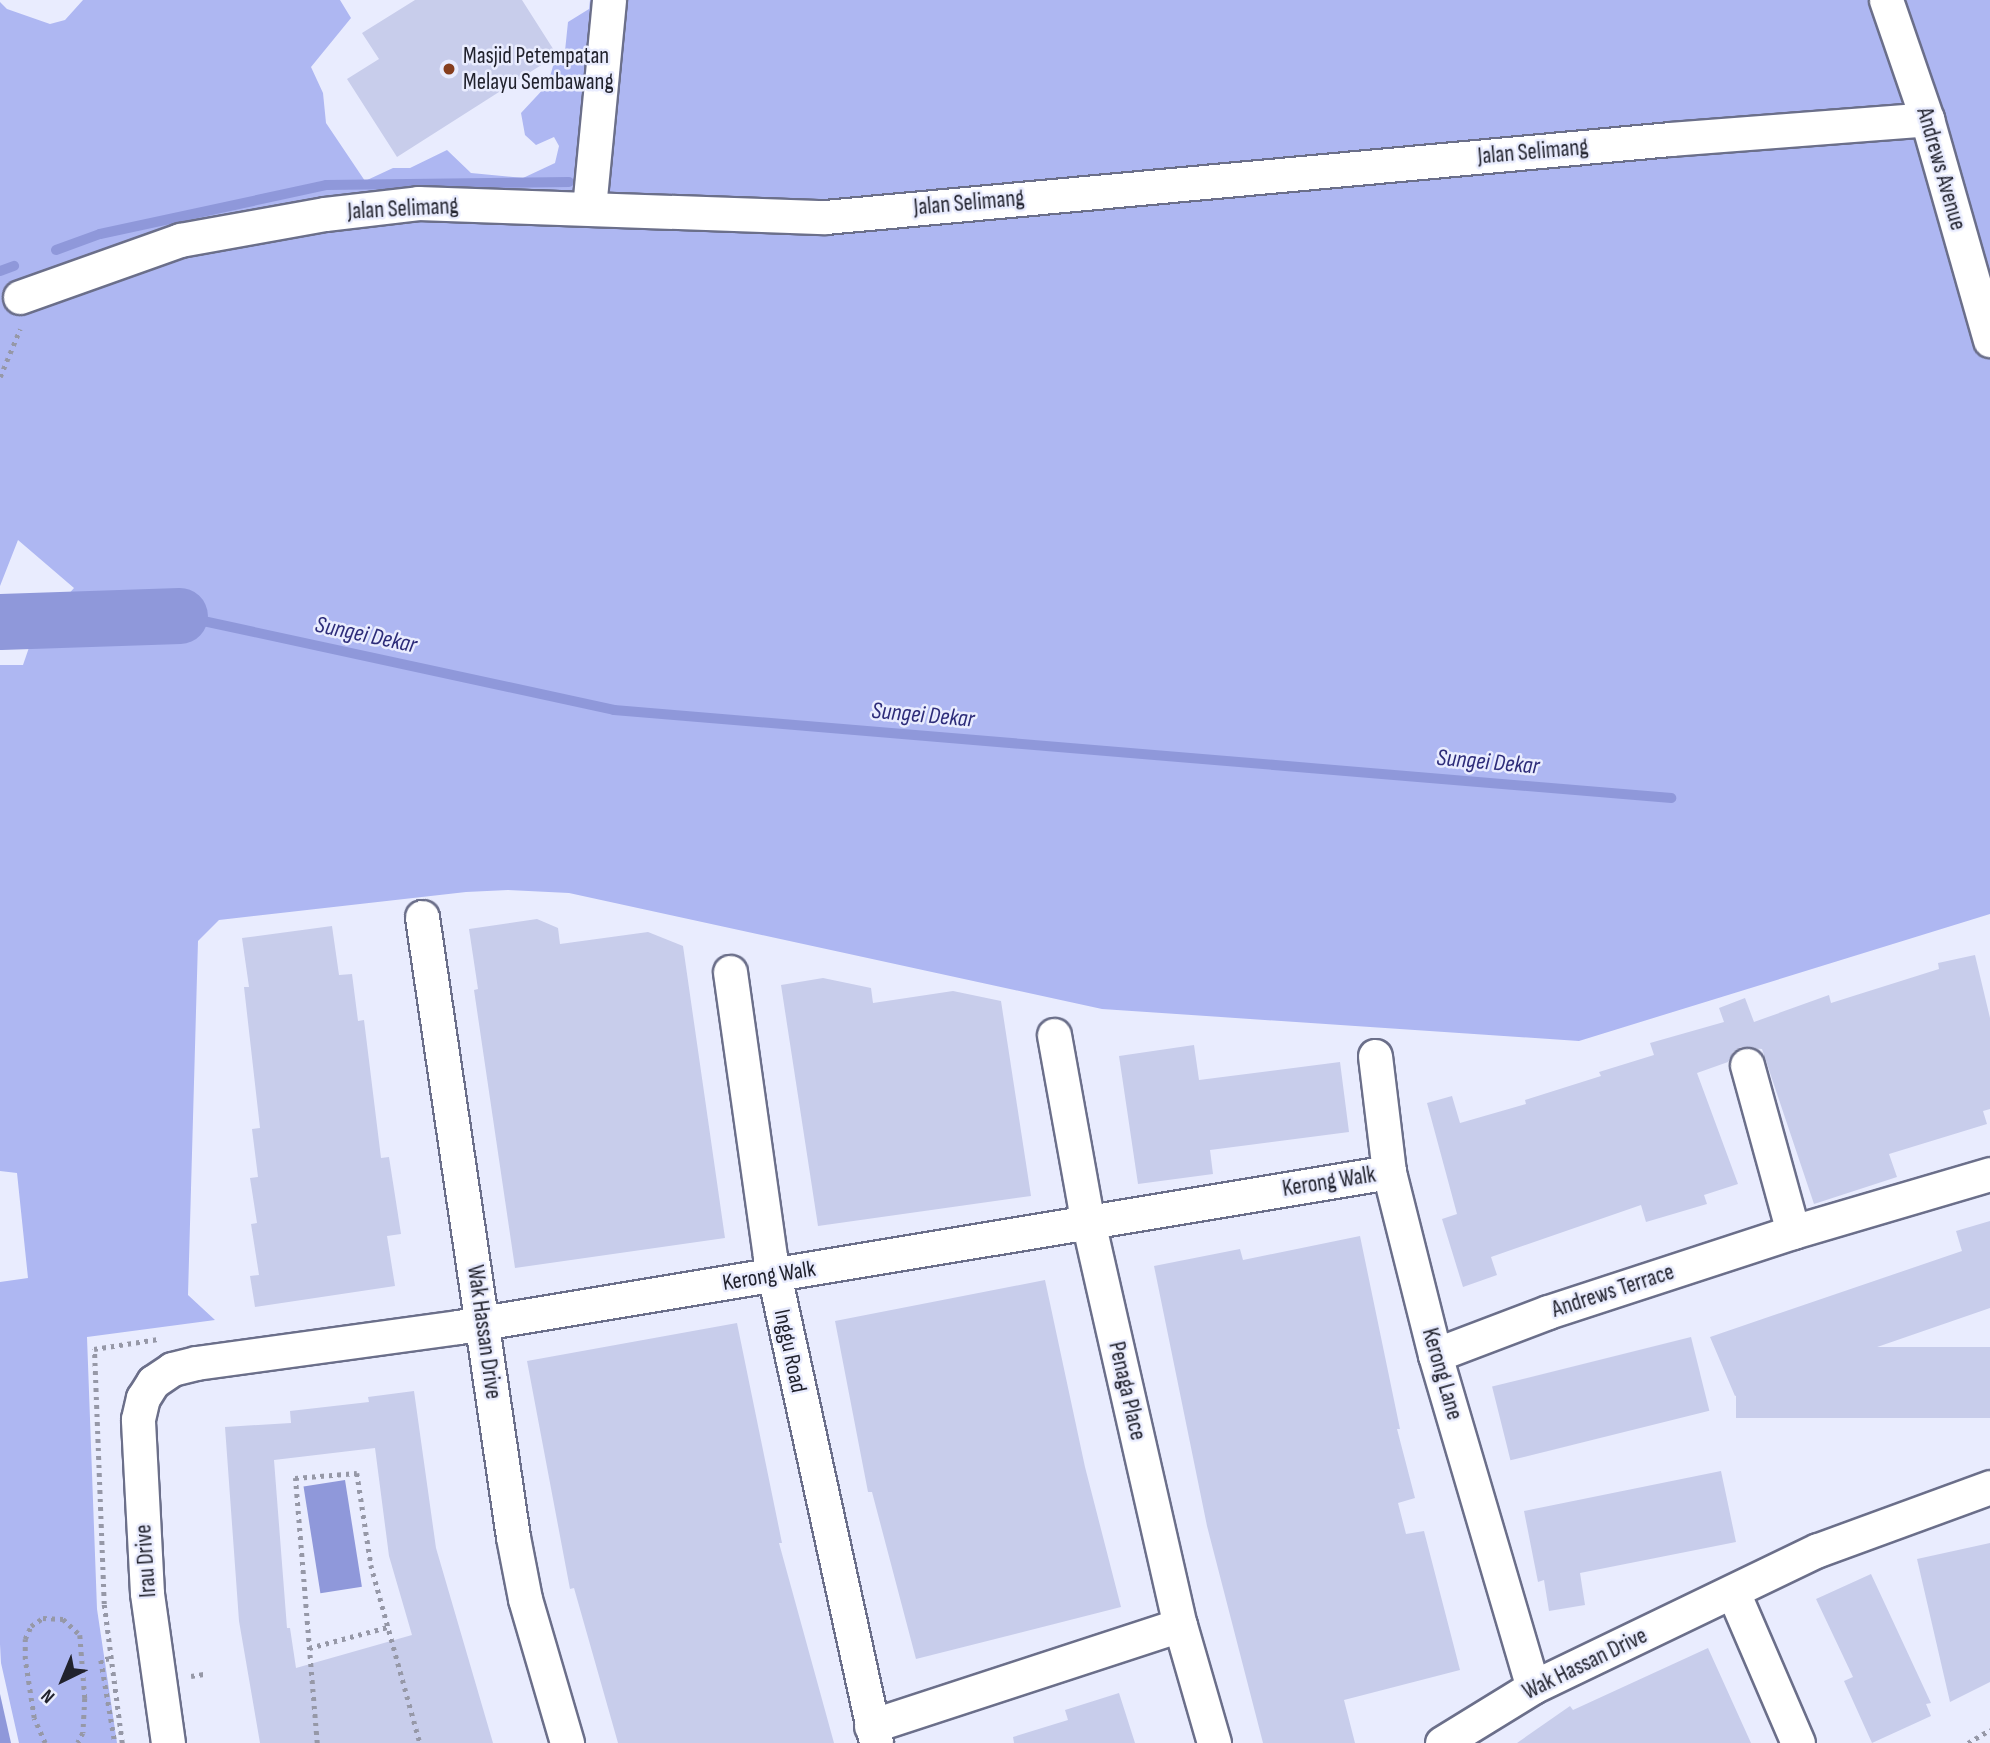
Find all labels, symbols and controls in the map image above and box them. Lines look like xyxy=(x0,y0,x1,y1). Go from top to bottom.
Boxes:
place label: Masjid Petempatan Melayu Sembawang xyxy=(463,42,614,96)
marker: Masjid Petempatan Melayu Sembawang xyxy=(441,61,457,77)
street label: Andrews Avenue xyxy=(1910,105,1972,233)
street label: Jalan Selimang xyxy=(1477,133,1589,171)
street label: Jalan Selimang xyxy=(913,184,1025,222)
street label: Jalan Selimang xyxy=(347,192,459,226)
water label: Sungei Dekar xyxy=(313,610,419,660)
water label: Sungei Dekar xyxy=(870,696,976,734)
water label: Sungei Dekar xyxy=(1435,743,1541,781)
street label: Kerong Walk xyxy=(1280,1161,1378,1203)
street label: Kerong Walk xyxy=(720,1255,818,1297)
street label: Andrews Terrace xyxy=(1548,1258,1678,1324)
street label: Wak Hassan Drive xyxy=(461,1263,507,1401)
street label: Inggu Road xyxy=(768,1307,812,1395)
street label: Kerong Lane xyxy=(1416,1325,1468,1423)
street label: Penaga Place xyxy=(1102,1339,1152,1443)
street label: Irau Drive xyxy=(130,1524,162,1598)
street label: Wak Hassan Drive xyxy=(1518,1622,1652,1706)
north arrow xyxy=(28,1645,98,1715)
text: N xyxy=(37,1684,60,1708)

